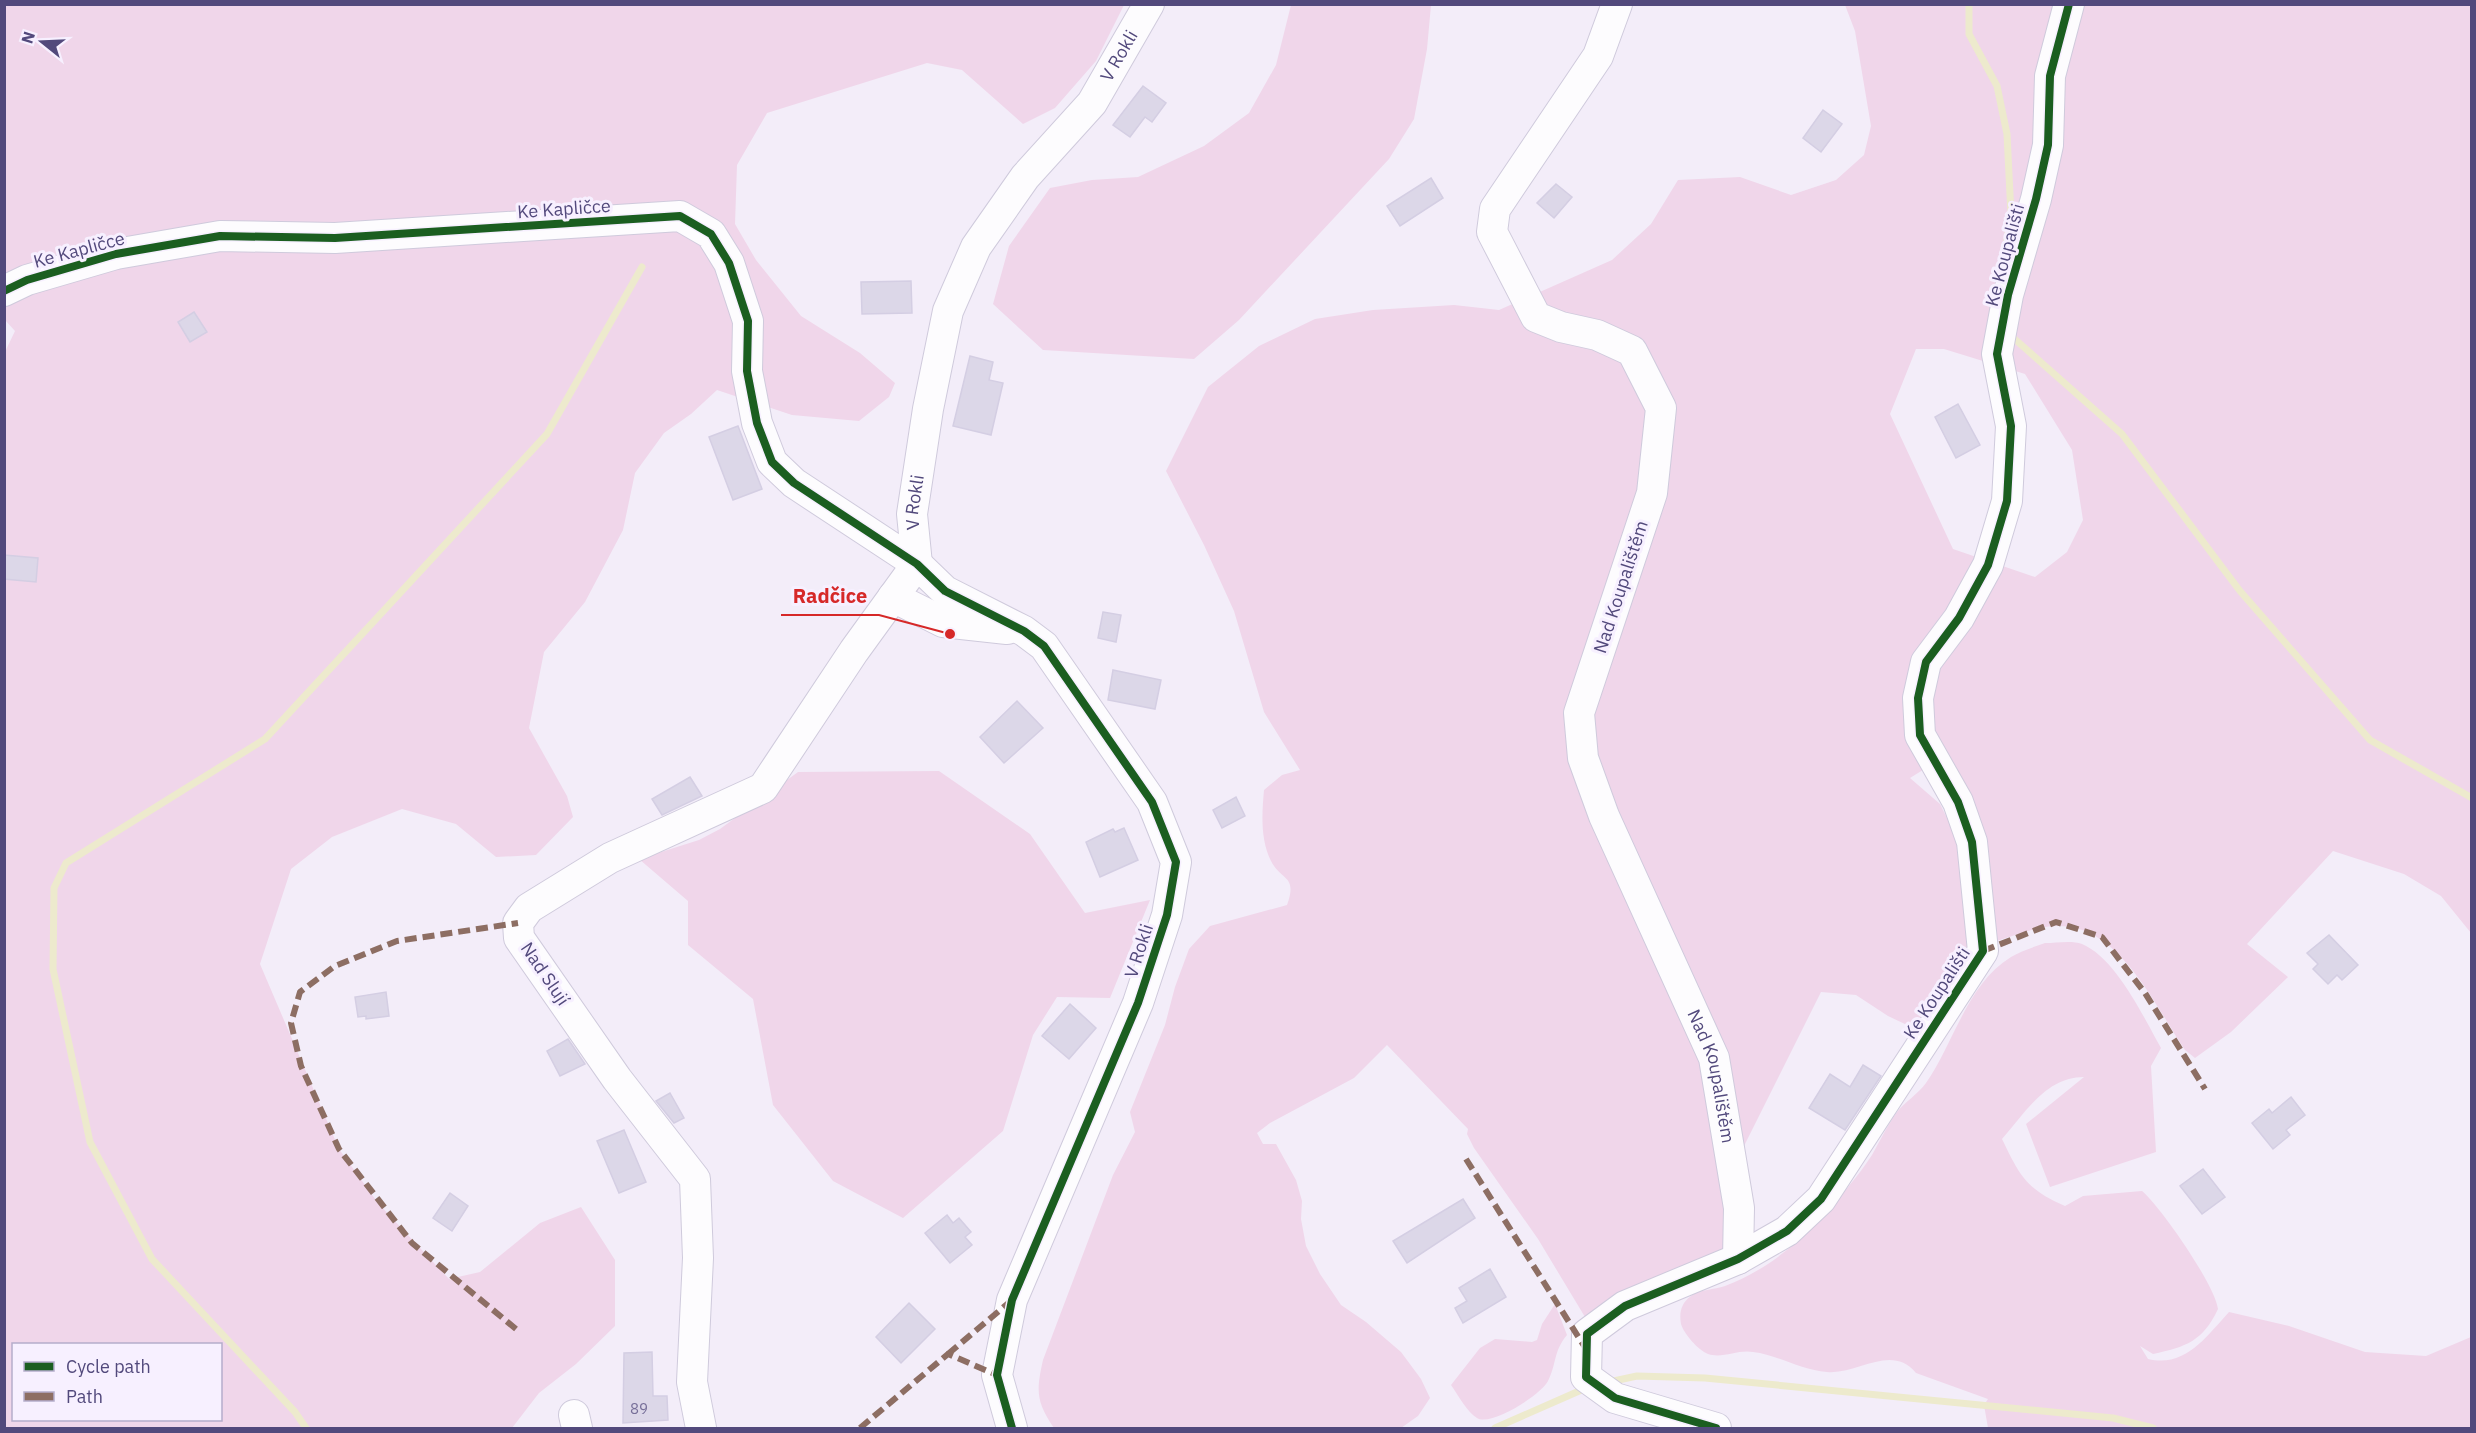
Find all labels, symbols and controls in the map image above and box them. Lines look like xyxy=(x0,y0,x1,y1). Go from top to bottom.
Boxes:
north arrow xyxy=(12,12,72,72)
street label: V Rokli xyxy=(1095,26,1143,85)
text: N xyxy=(16,29,39,46)
street label: Ke Kapličce xyxy=(517,194,611,223)
street label: Ke Koupališti xyxy=(1980,201,2029,309)
street label: Ke Kapličce xyxy=(31,226,127,273)
street label: V Rokli xyxy=(900,473,929,531)
street label: Nad Koupalištěm xyxy=(1588,518,1653,656)
callout: Radčice xyxy=(781,577,879,615)
text: Radčice xyxy=(793,582,867,609)
street label: V Rokli xyxy=(1119,921,1158,981)
street label: Nad Slují xyxy=(516,938,575,1010)
street label: Ke Koupališti xyxy=(1898,942,1975,1043)
street label: Nad Koupalištěm xyxy=(1682,1006,1740,1145)
legend xyxy=(12,1343,222,1421)
text: Cycle path xyxy=(66,1355,151,1378)
text: Path xyxy=(66,1385,103,1408)
house number: 89 xyxy=(630,1399,648,1418)

